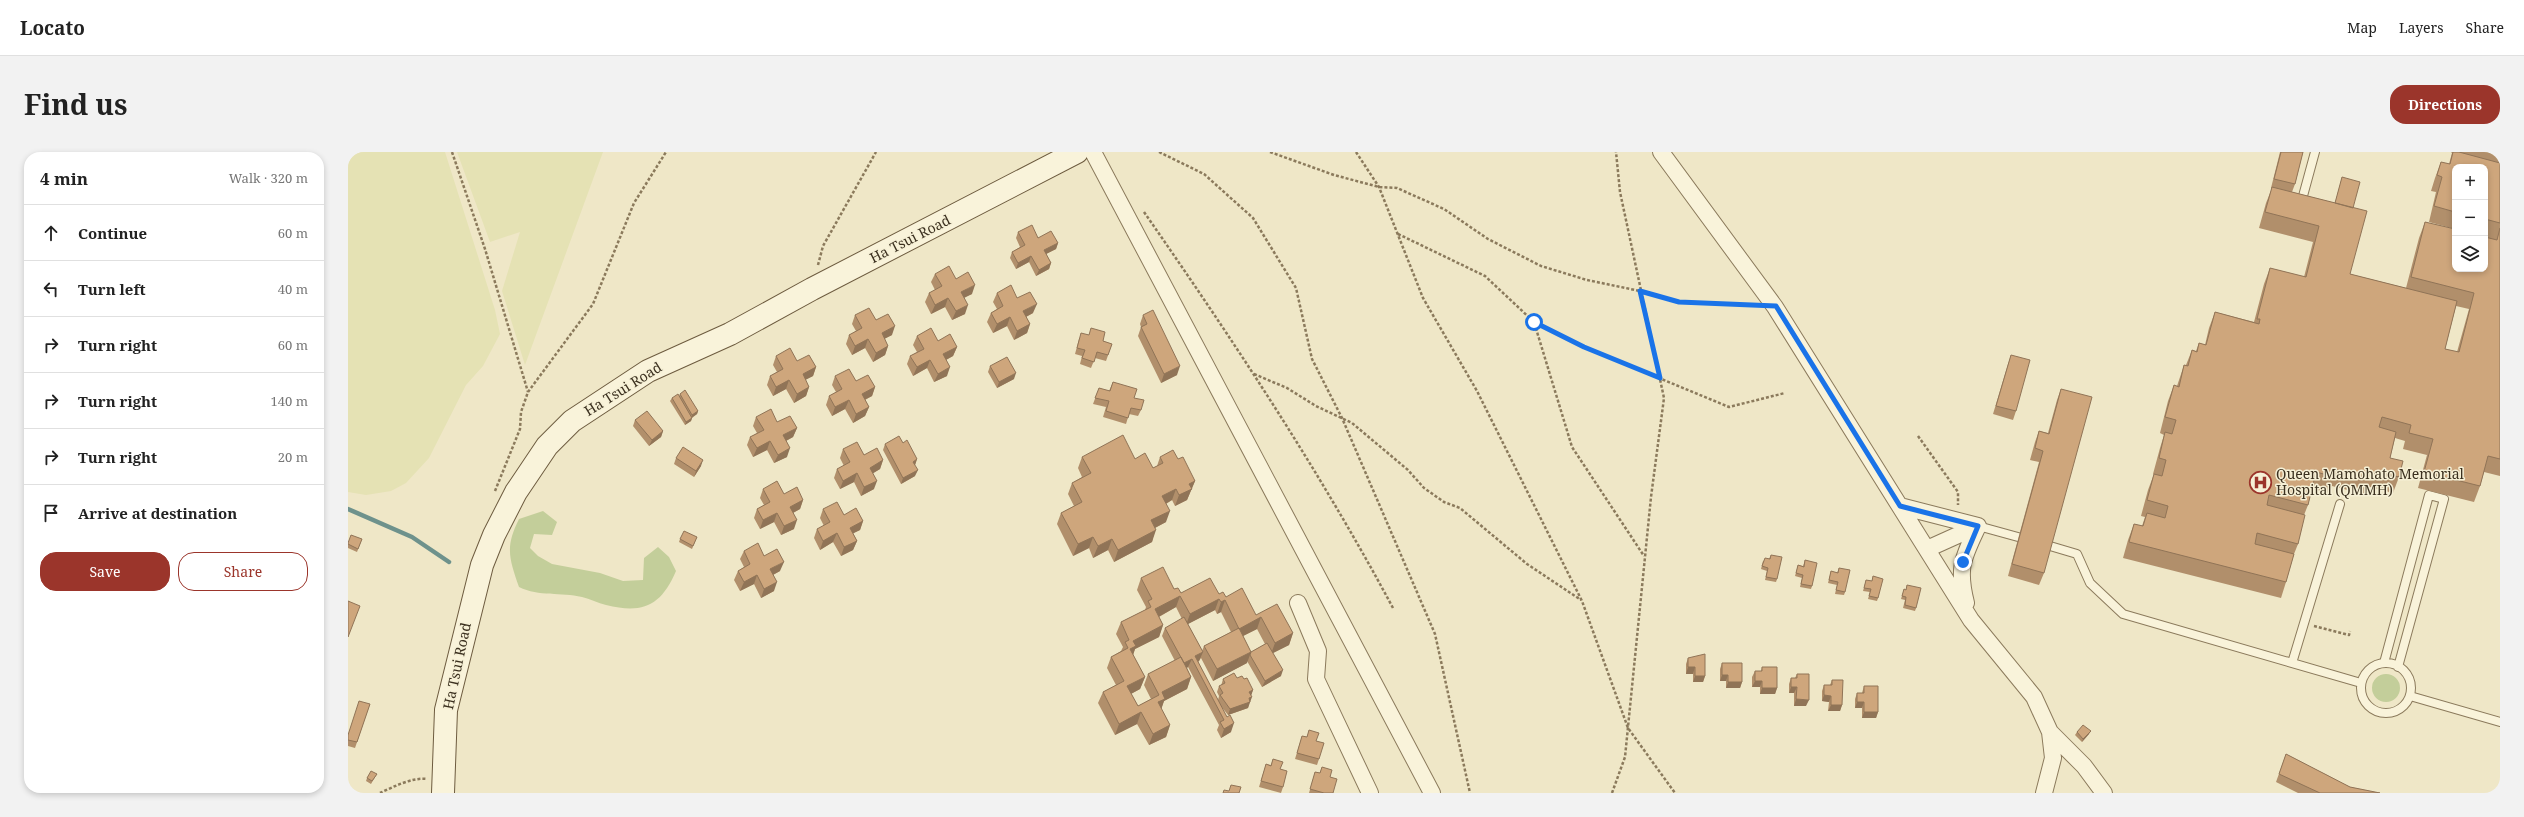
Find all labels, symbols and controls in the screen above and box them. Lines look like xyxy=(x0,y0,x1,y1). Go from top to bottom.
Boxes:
text: Locato xyxy=(20,15,85,41)
text: Map xyxy=(2347,18,2377,37)
text: Layers xyxy=(2399,18,2444,37)
text: Share xyxy=(2466,18,2504,37)
text: Find us xyxy=(24,85,128,123)
button: Directions xyxy=(2390,85,2500,124)
map controls xyxy=(2452,164,2488,272)
button: + xyxy=(2452,164,2488,200)
text: 4 min xyxy=(40,167,88,190)
text: Walk · 320 m xyxy=(229,169,308,187)
button: − xyxy=(2452,200,2488,236)
street label: Ha Tsui Road xyxy=(866,210,954,267)
icon: ahead xyxy=(40,222,62,244)
text: Continue xyxy=(78,223,147,243)
text: 60 m xyxy=(278,224,308,242)
button: layers xyxy=(2452,236,2488,272)
icon: left xyxy=(40,278,62,300)
text: Turn left xyxy=(78,279,146,299)
text: 40 m xyxy=(278,280,308,298)
route start xyxy=(1525,313,1543,331)
icon: right xyxy=(40,334,62,356)
text: Turn right xyxy=(78,335,157,355)
text: 60 m xyxy=(278,336,308,354)
street label: Ha Tsui Road xyxy=(580,357,666,420)
icon: right xyxy=(40,390,62,412)
text: Turn right xyxy=(78,391,157,411)
text: 140 m xyxy=(271,392,308,410)
icon: right xyxy=(40,446,62,468)
text: Turn right xyxy=(78,447,157,467)
text: 20 m xyxy=(278,448,308,466)
place label: Queen Mamohato Memorial Hospital (QMMH) xyxy=(2276,464,2465,499)
hospital icon: Queen Mamohato Memorial Hospital (QMMH) xyxy=(2247,469,2273,495)
icon: arrive xyxy=(40,502,62,524)
text: Arrive at destination xyxy=(78,503,237,523)
button: Save xyxy=(40,552,170,591)
button: Share xyxy=(178,552,308,591)
route end xyxy=(1954,553,1972,571)
street label: Ha Tsui Road xyxy=(438,620,475,711)

